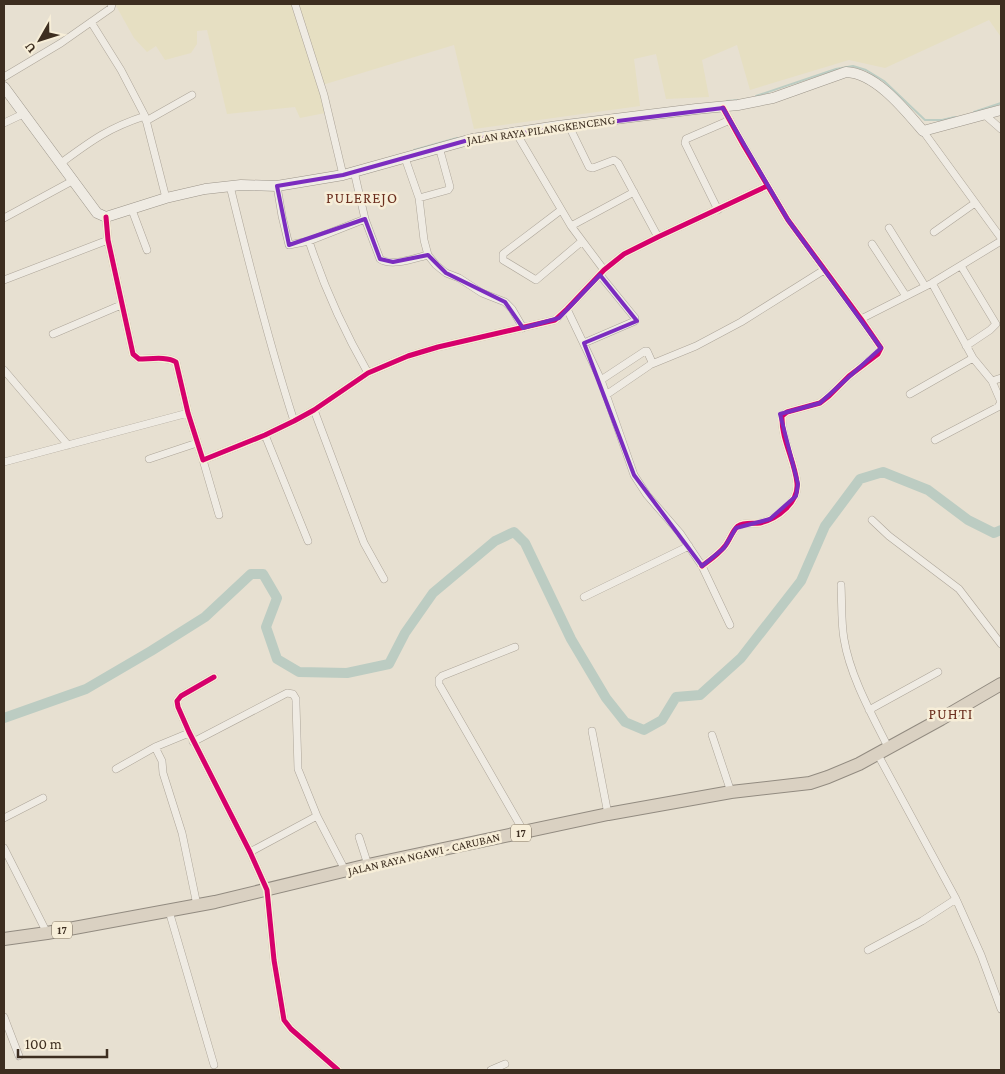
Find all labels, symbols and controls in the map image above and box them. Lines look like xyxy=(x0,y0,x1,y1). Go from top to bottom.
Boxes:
north arrow xyxy=(15,15,65,65)
text: U xyxy=(20,39,39,57)
street label: JALAN RAYA PILANGKENCENG xyxy=(465,113,616,147)
district label: PULEREJO xyxy=(326,190,398,207)
district label: PUHTI xyxy=(929,706,973,722)
road number: 17 xyxy=(511,824,531,841)
street label: JALAN RAYA NGAWI - CARUBAN xyxy=(346,830,502,879)
road number: 17 xyxy=(52,922,72,938)
scale bar xyxy=(18,1026,106,1058)
text: 100 m xyxy=(25,1036,62,1052)

